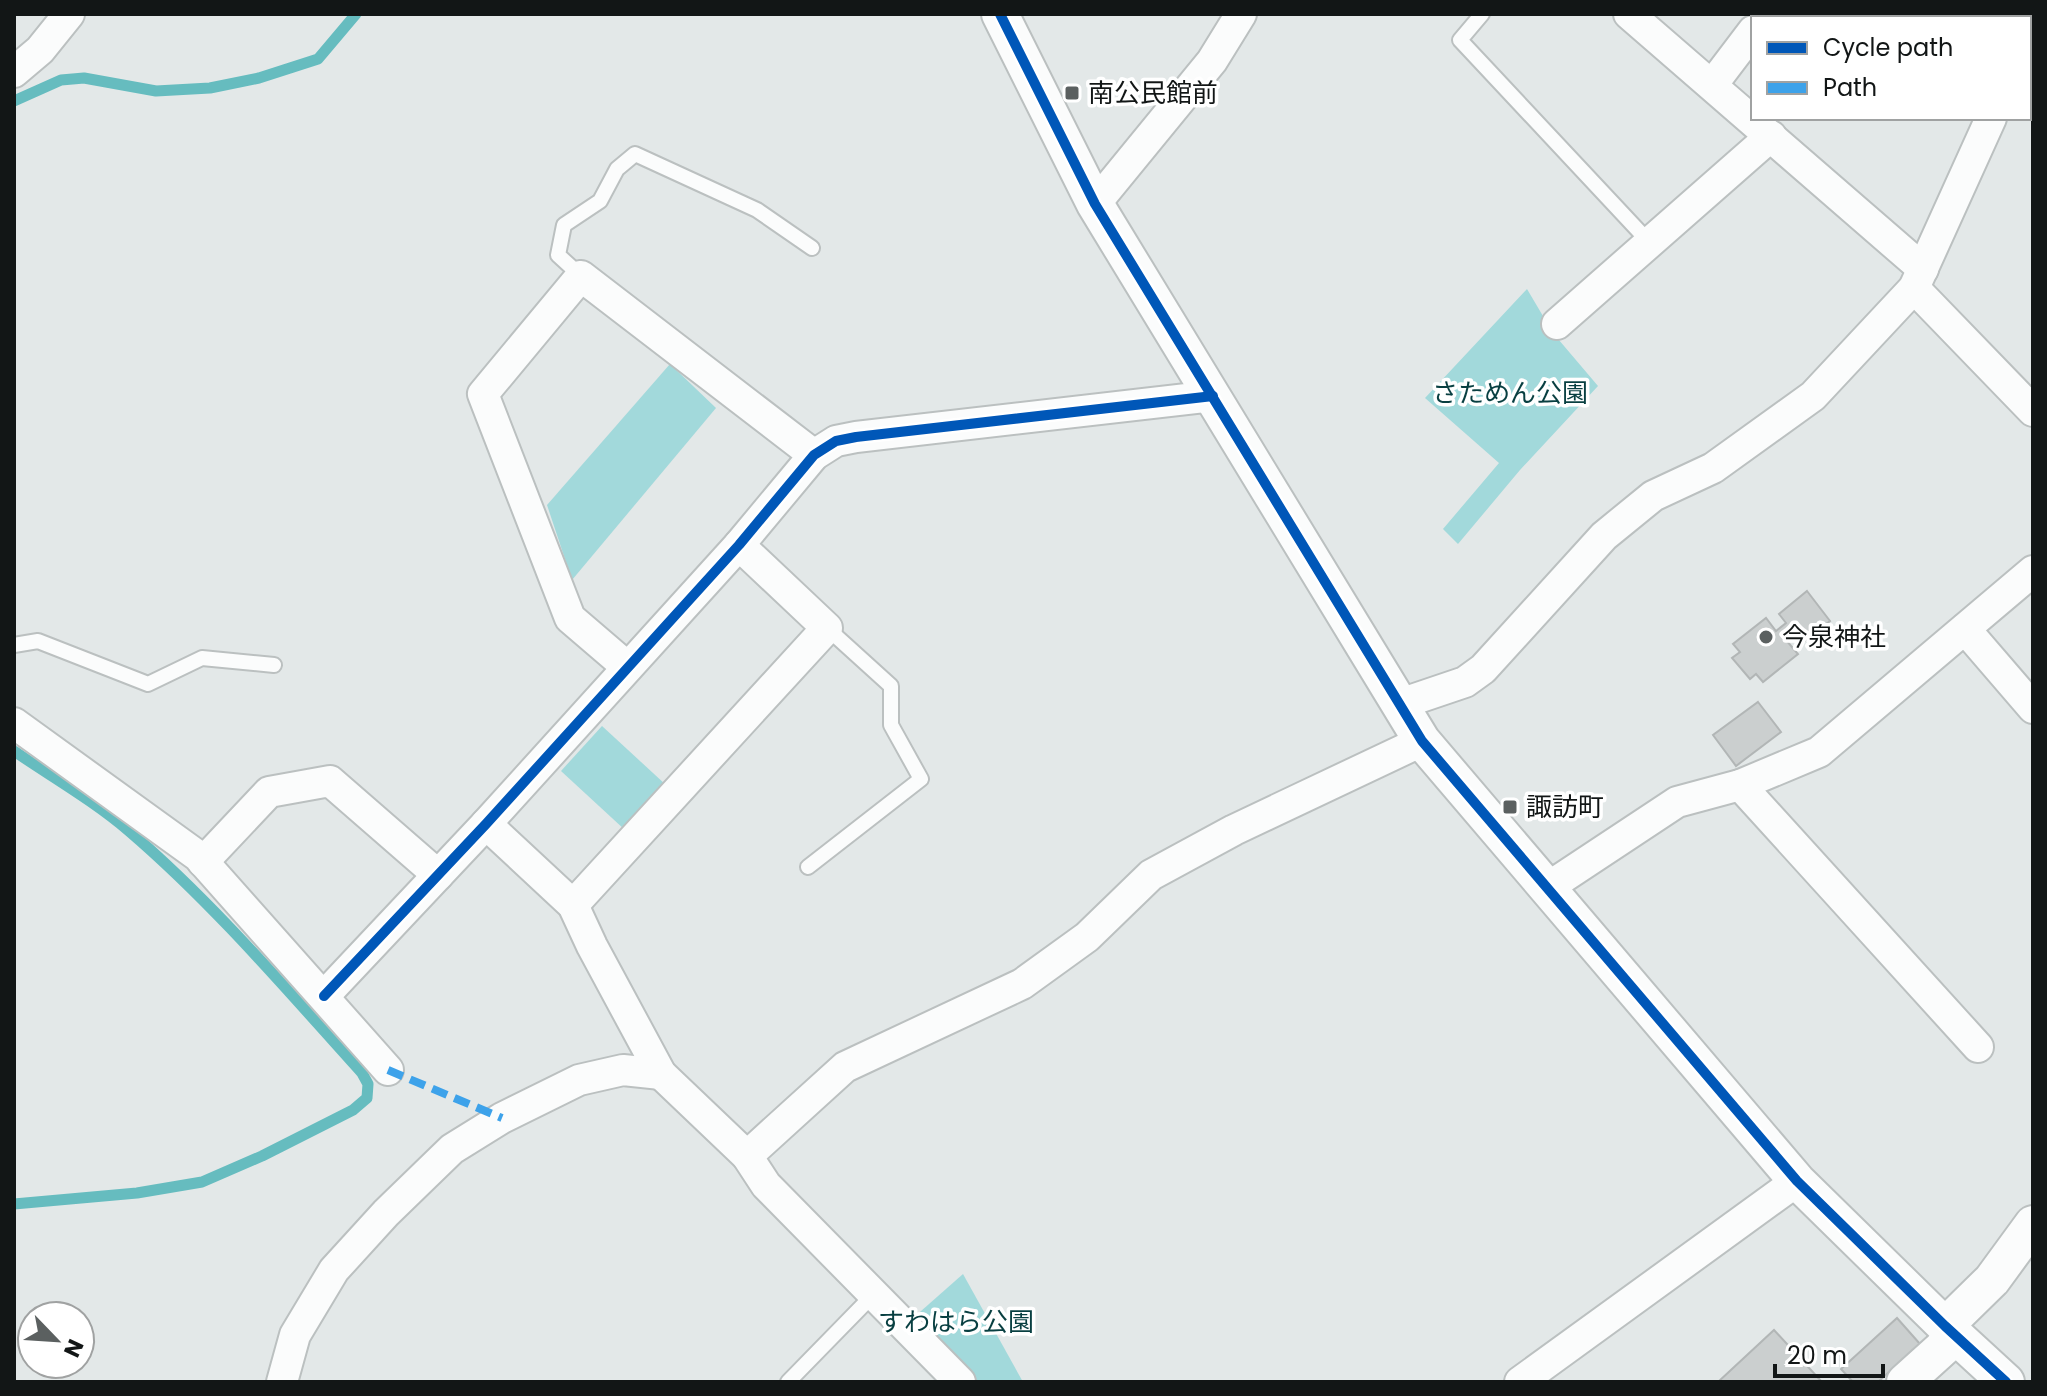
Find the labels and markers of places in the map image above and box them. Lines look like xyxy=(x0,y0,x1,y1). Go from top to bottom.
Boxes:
place label: 南公民館前 xyxy=(1088,75,1218,111)
marker: 南公民館前 xyxy=(1063,84,1081,102)
place label: 今泉神社 xyxy=(1782,619,1886,655)
marker: 今泉神社 xyxy=(1757,628,1775,646)
place label: 諏訪町 xyxy=(1526,789,1604,825)
marker: 諏訪町 xyxy=(1501,798,1519,816)

